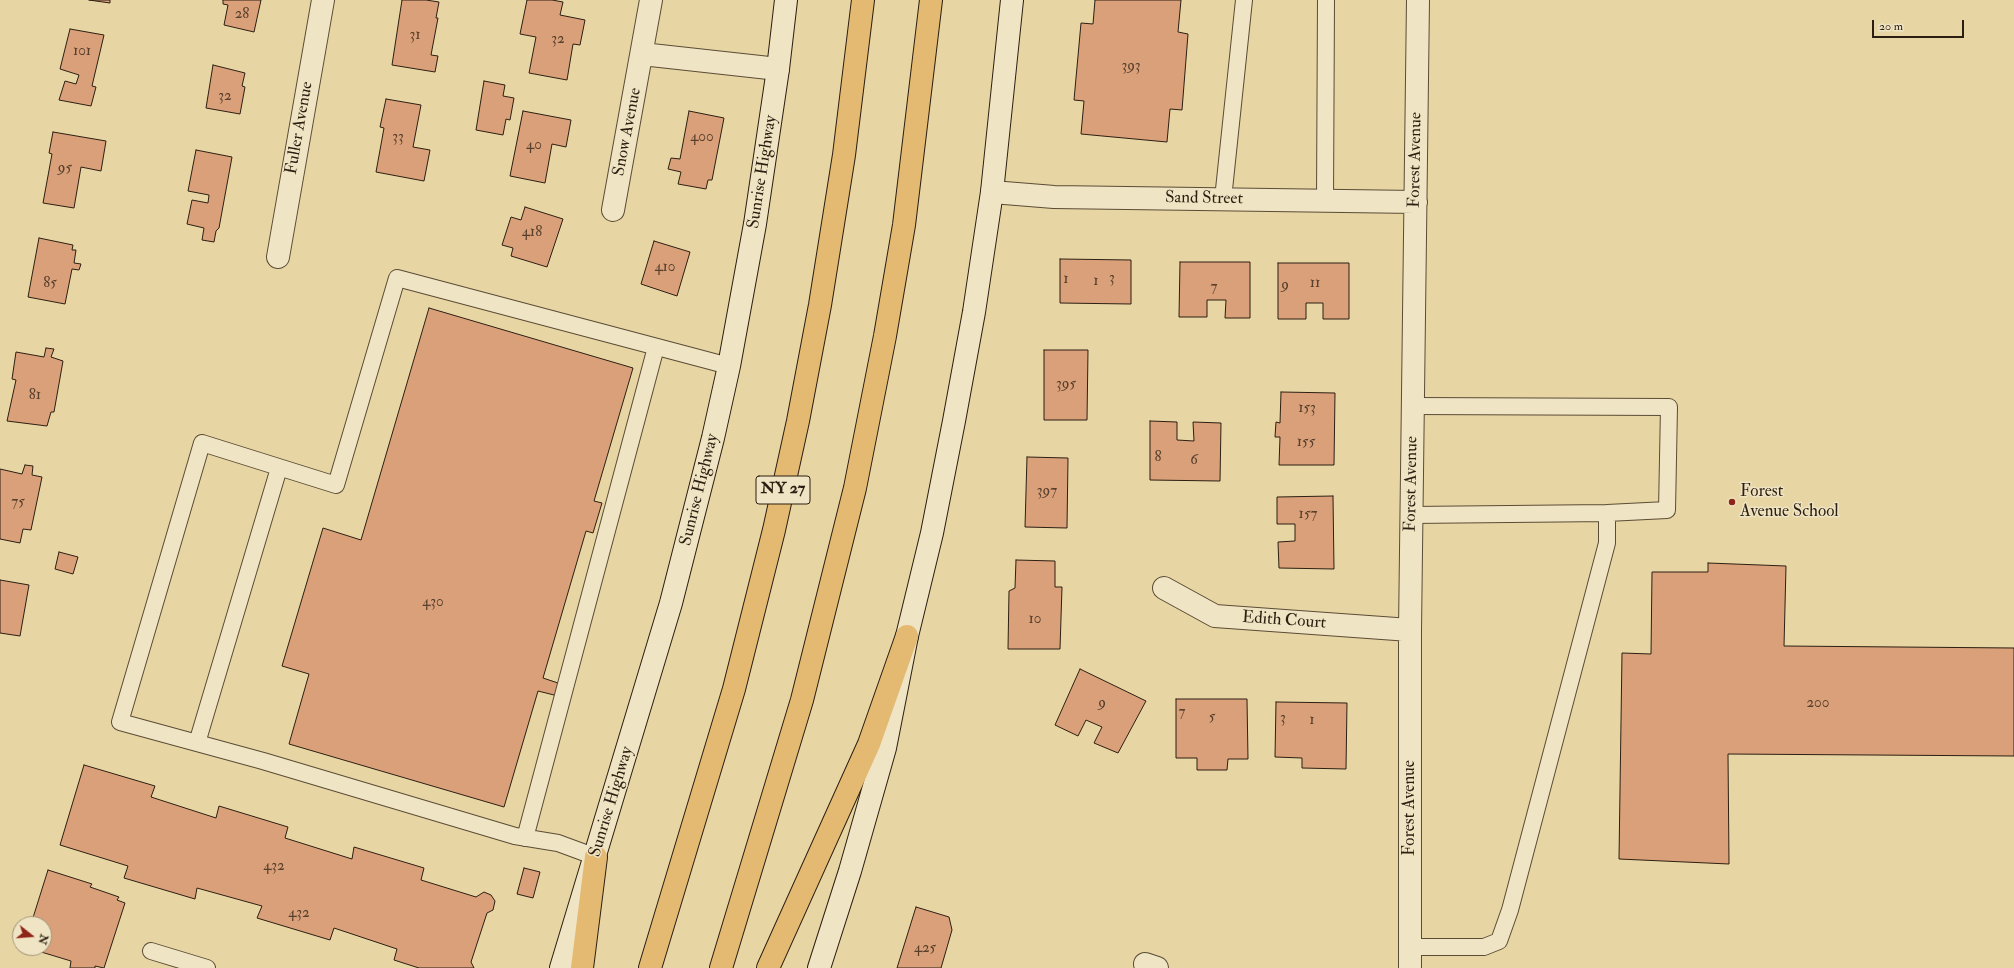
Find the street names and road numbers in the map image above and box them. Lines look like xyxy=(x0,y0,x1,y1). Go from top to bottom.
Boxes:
street label: Fuller Avenue xyxy=(282,80,318,176)
street label: Snow Avenue xyxy=(609,86,647,178)
street label: Forest Avenue xyxy=(1405,112,1427,208)
street label: Sunrise Highway xyxy=(744,114,782,230)
street label: Sand Street xyxy=(1165,188,1243,210)
street label: Sunrise Highway xyxy=(676,432,724,548)
street label: Forest Avenue xyxy=(1401,436,1423,532)
road number: NY 27 xyxy=(756,476,810,504)
street label: Edith Court xyxy=(1241,608,1327,634)
street label: Sunrise Highway xyxy=(585,744,639,860)
street label: Forest Avenue xyxy=(1400,760,1420,856)

